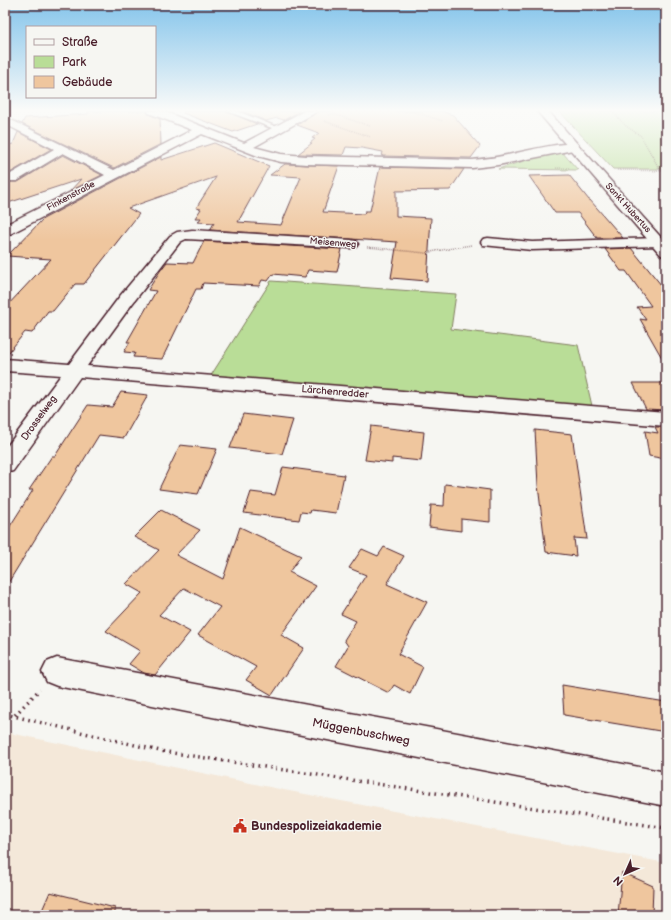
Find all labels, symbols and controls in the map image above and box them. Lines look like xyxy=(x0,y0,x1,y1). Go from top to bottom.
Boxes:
legend xyxy=(26,26,156,98)
text: Straße xyxy=(62,35,98,50)
text: Park xyxy=(62,55,86,70)
text: Gebäude xyxy=(62,75,112,90)
street label: Finkenstraße xyxy=(45,178,98,213)
street label: Sankt Hubertus xyxy=(603,181,654,235)
street label: Meisenweg xyxy=(309,235,357,251)
street label: Lärchenredder xyxy=(301,383,369,401)
street label: Drosselweg xyxy=(19,393,60,443)
street label: Müggenbuschweg xyxy=(311,715,411,749)
public building icon: Bundespolizeiakademie xyxy=(232,818,248,834)
place label: Bundespolizeiakademie xyxy=(251,819,382,834)
north arrow xyxy=(605,854,645,894)
text: N xyxy=(611,873,626,888)

